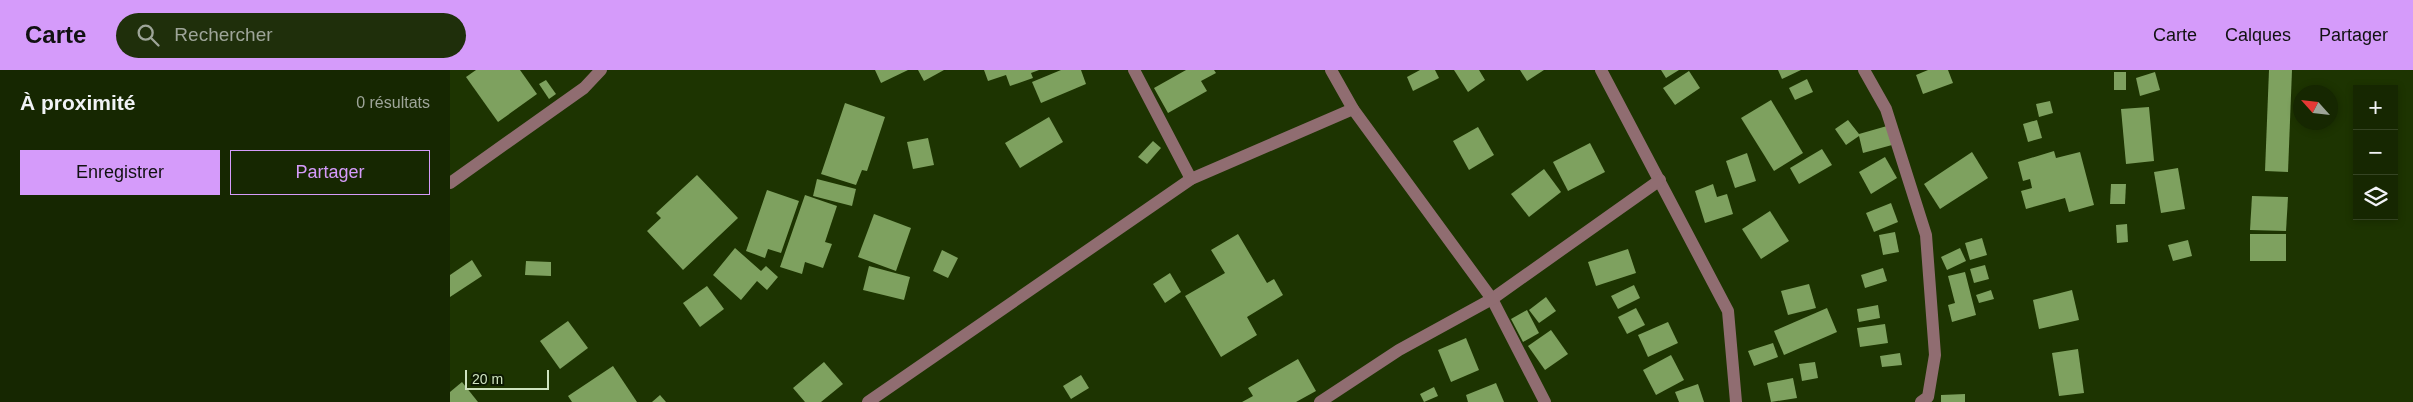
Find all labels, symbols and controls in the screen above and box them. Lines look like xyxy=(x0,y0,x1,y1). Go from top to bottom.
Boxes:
search box xyxy=(116,13,466,58)
text: Carte xyxy=(25,21,86,48)
icon: search xyxy=(134,21,162,49)
text: Rechercher xyxy=(174,24,273,45)
text: Carte xyxy=(2153,25,2197,45)
text: Calques xyxy=(2225,25,2291,45)
text: Partager xyxy=(2319,25,2388,45)
north arrow xyxy=(2293,85,2338,130)
map controls xyxy=(2353,85,2398,220)
button: + xyxy=(2353,85,2398,130)
text: À proximité xyxy=(20,91,136,114)
text: 0 résultats xyxy=(356,94,430,111)
button: − xyxy=(2353,130,2398,175)
button: Enregistrer xyxy=(20,150,220,195)
button: Partager xyxy=(230,150,430,195)
button: layers xyxy=(2353,175,2398,220)
scale bar xyxy=(465,367,549,390)
text: 20 m xyxy=(472,371,503,387)

